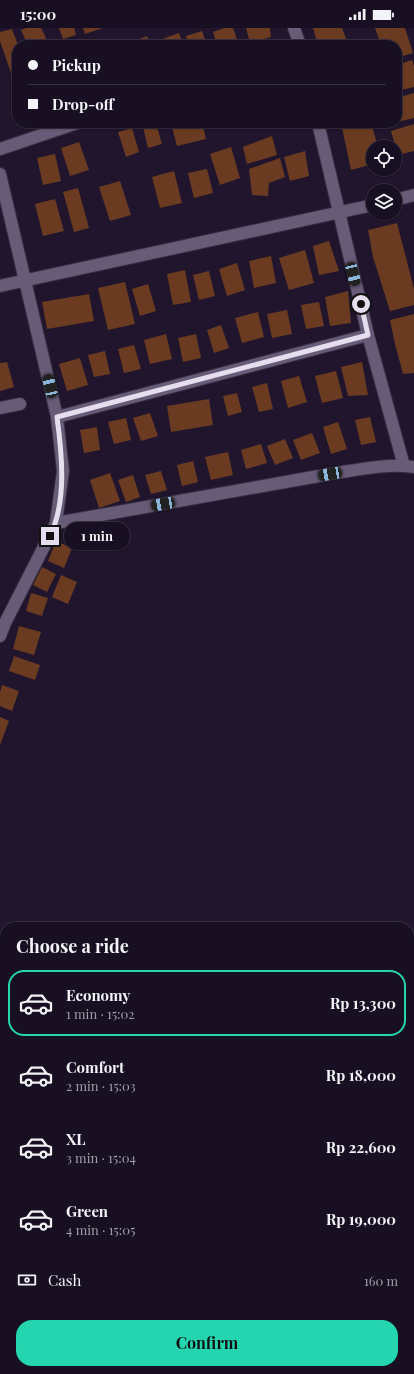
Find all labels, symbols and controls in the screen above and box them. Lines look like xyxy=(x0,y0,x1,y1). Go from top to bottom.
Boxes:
text: 15:00 xyxy=(20,4,56,24)
text: Pickup xyxy=(52,55,101,75)
text: Drop-off xyxy=(52,94,114,114)
map controls xyxy=(366,140,402,220)
button: locate xyxy=(366,140,402,176)
button: layers xyxy=(366,184,402,220)
car xyxy=(344,261,362,287)
route start xyxy=(352,295,370,313)
car xyxy=(41,373,59,399)
car xyxy=(317,466,343,482)
car xyxy=(150,496,176,512)
callout: 1 min xyxy=(64,522,130,550)
route end xyxy=(41,527,59,545)
text: 1 min xyxy=(81,527,113,544)
text: Choose a ride xyxy=(16,934,129,958)
icon: car xyxy=(18,985,54,1021)
text: Economy xyxy=(66,985,130,1005)
text: Rp 13,300 xyxy=(330,993,396,1013)
text: 1 min · 15:02 xyxy=(66,1005,135,1022)
icon: car xyxy=(18,1057,54,1093)
text: Comfort xyxy=(66,1057,124,1077)
text: Rp 18,000 xyxy=(326,1065,396,1085)
text: 2 min · 15:03 xyxy=(66,1077,136,1094)
icon: car xyxy=(18,1129,54,1165)
text: XL xyxy=(66,1129,86,1149)
text: Rp 22,600 xyxy=(326,1137,396,1157)
text: 3 min · 15:04 xyxy=(66,1149,136,1166)
icon: car xyxy=(18,1201,54,1237)
text: Green xyxy=(66,1201,108,1221)
text: Rp 19,000 xyxy=(326,1209,396,1229)
text: 4 min · 15:05 xyxy=(66,1221,135,1238)
icon: cash xyxy=(16,1269,38,1291)
text: Cash xyxy=(48,1270,81,1290)
text: 160 m xyxy=(364,1272,398,1289)
button: Confirm xyxy=(16,1320,398,1366)

